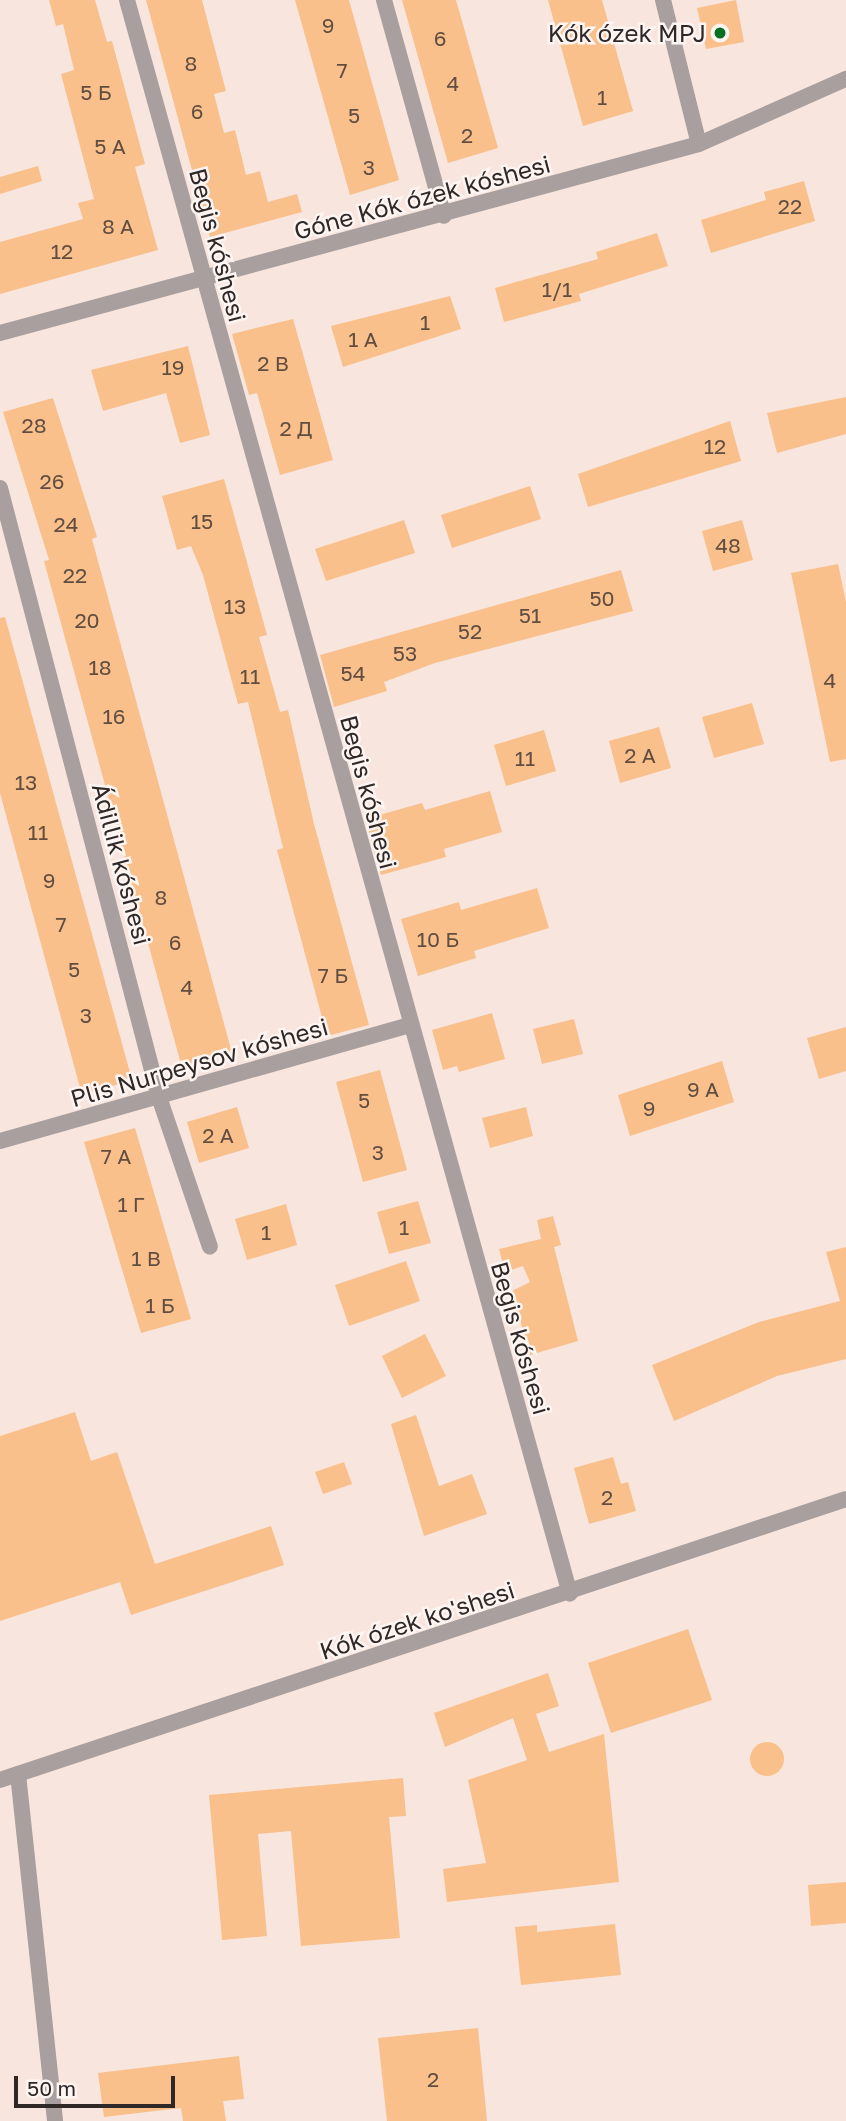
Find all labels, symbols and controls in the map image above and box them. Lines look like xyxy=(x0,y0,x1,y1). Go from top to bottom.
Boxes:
house number: 9 xyxy=(322,12,334,38)
place label: Kók ózek MPJ xyxy=(548,19,706,47)
house number: 6 xyxy=(434,25,446,51)
marker: Kók ózek MPJ xyxy=(712,25,728,41)
house number: 8 xyxy=(185,50,197,76)
house number: 7 xyxy=(336,57,348,83)
house number: 4 xyxy=(447,70,459,96)
house number: 5 Б xyxy=(80,79,112,105)
house number: 1 xyxy=(597,84,607,110)
house number: 6 xyxy=(191,98,203,124)
house number: 5 xyxy=(348,102,360,128)
house number: 2 xyxy=(461,122,473,148)
house number: 5 А xyxy=(94,133,126,159)
street label: Góne Kók ózek kóshesi xyxy=(291,149,553,245)
house number: 3 xyxy=(363,154,375,180)
street label: Begis kóshesi xyxy=(184,165,252,325)
house number: 22 xyxy=(778,193,802,219)
house number: 8 А xyxy=(102,213,134,239)
house number: 12 xyxy=(51,238,73,264)
house number: 1/1 xyxy=(542,276,572,302)
house number: 1 xyxy=(420,309,430,335)
house number: 1 А xyxy=(348,326,378,352)
house number: 2 В xyxy=(257,350,289,376)
house number: 19 xyxy=(162,354,184,380)
house number: 28 xyxy=(22,412,46,438)
house number: 2 Д xyxy=(280,415,312,441)
house number: 12 xyxy=(704,433,726,459)
house number: 26 xyxy=(40,468,64,494)
house number: 15 xyxy=(191,508,213,534)
house number: 24 xyxy=(54,511,78,537)
house number: 48 xyxy=(715,532,741,558)
house number: 22 xyxy=(63,562,87,588)
house number: 50 xyxy=(589,585,615,611)
house number: 13 xyxy=(224,593,246,619)
house number: 51 xyxy=(519,602,541,628)
house number: 20 xyxy=(74,607,100,633)
house number: 52 xyxy=(458,618,482,644)
house number: 53 xyxy=(393,640,417,666)
house number: 18 xyxy=(89,654,111,680)
house number: 54 xyxy=(341,660,365,686)
house number: 11 xyxy=(240,663,260,689)
house number: 4 xyxy=(824,667,836,693)
house number: 16 xyxy=(103,703,125,729)
street label: Begis kóshesi xyxy=(335,712,403,872)
house number: 2 А xyxy=(624,742,656,768)
house number: 11 xyxy=(515,745,535,771)
house number: 13 xyxy=(15,769,37,795)
street label: Ádillik kóshesi xyxy=(87,780,157,948)
house number: 11 xyxy=(28,819,48,845)
house number: 9 xyxy=(43,867,55,893)
house number: 8 xyxy=(155,884,167,910)
house number: 7 xyxy=(55,911,67,937)
house number: 10 Б xyxy=(417,926,459,952)
house number: 6 xyxy=(169,929,181,955)
house number: 5 xyxy=(68,956,80,982)
house number: 7 Б xyxy=(318,962,348,988)
house number: 4 xyxy=(181,974,193,1000)
house number: 3 xyxy=(80,1002,92,1028)
street label: Plis Nurpeysov kóshesi xyxy=(67,1011,331,1113)
house number: 9 А xyxy=(687,1076,719,1102)
house number: 5 xyxy=(358,1087,370,1113)
house number: 9 xyxy=(643,1095,655,1121)
house number: 2 А xyxy=(202,1122,234,1148)
house number: 3 xyxy=(372,1139,384,1165)
house number: 7 А xyxy=(101,1143,131,1169)
house number: 1 Г xyxy=(117,1191,145,1217)
house number: 1 xyxy=(399,1214,409,1240)
house number: 1 xyxy=(261,1219,271,1245)
house number: 1 В xyxy=(131,1245,161,1271)
street label: Begis kóshesi xyxy=(485,1258,557,1418)
house number: 1 Б xyxy=(145,1292,175,1318)
house number: 2 xyxy=(601,1484,613,1510)
street label: Kók ózek ko'shesi xyxy=(316,1575,518,1665)
scale bar xyxy=(18,2062,178,2106)
house number: 2 xyxy=(427,2066,439,2092)
text: 50 m xyxy=(27,2075,76,2101)

